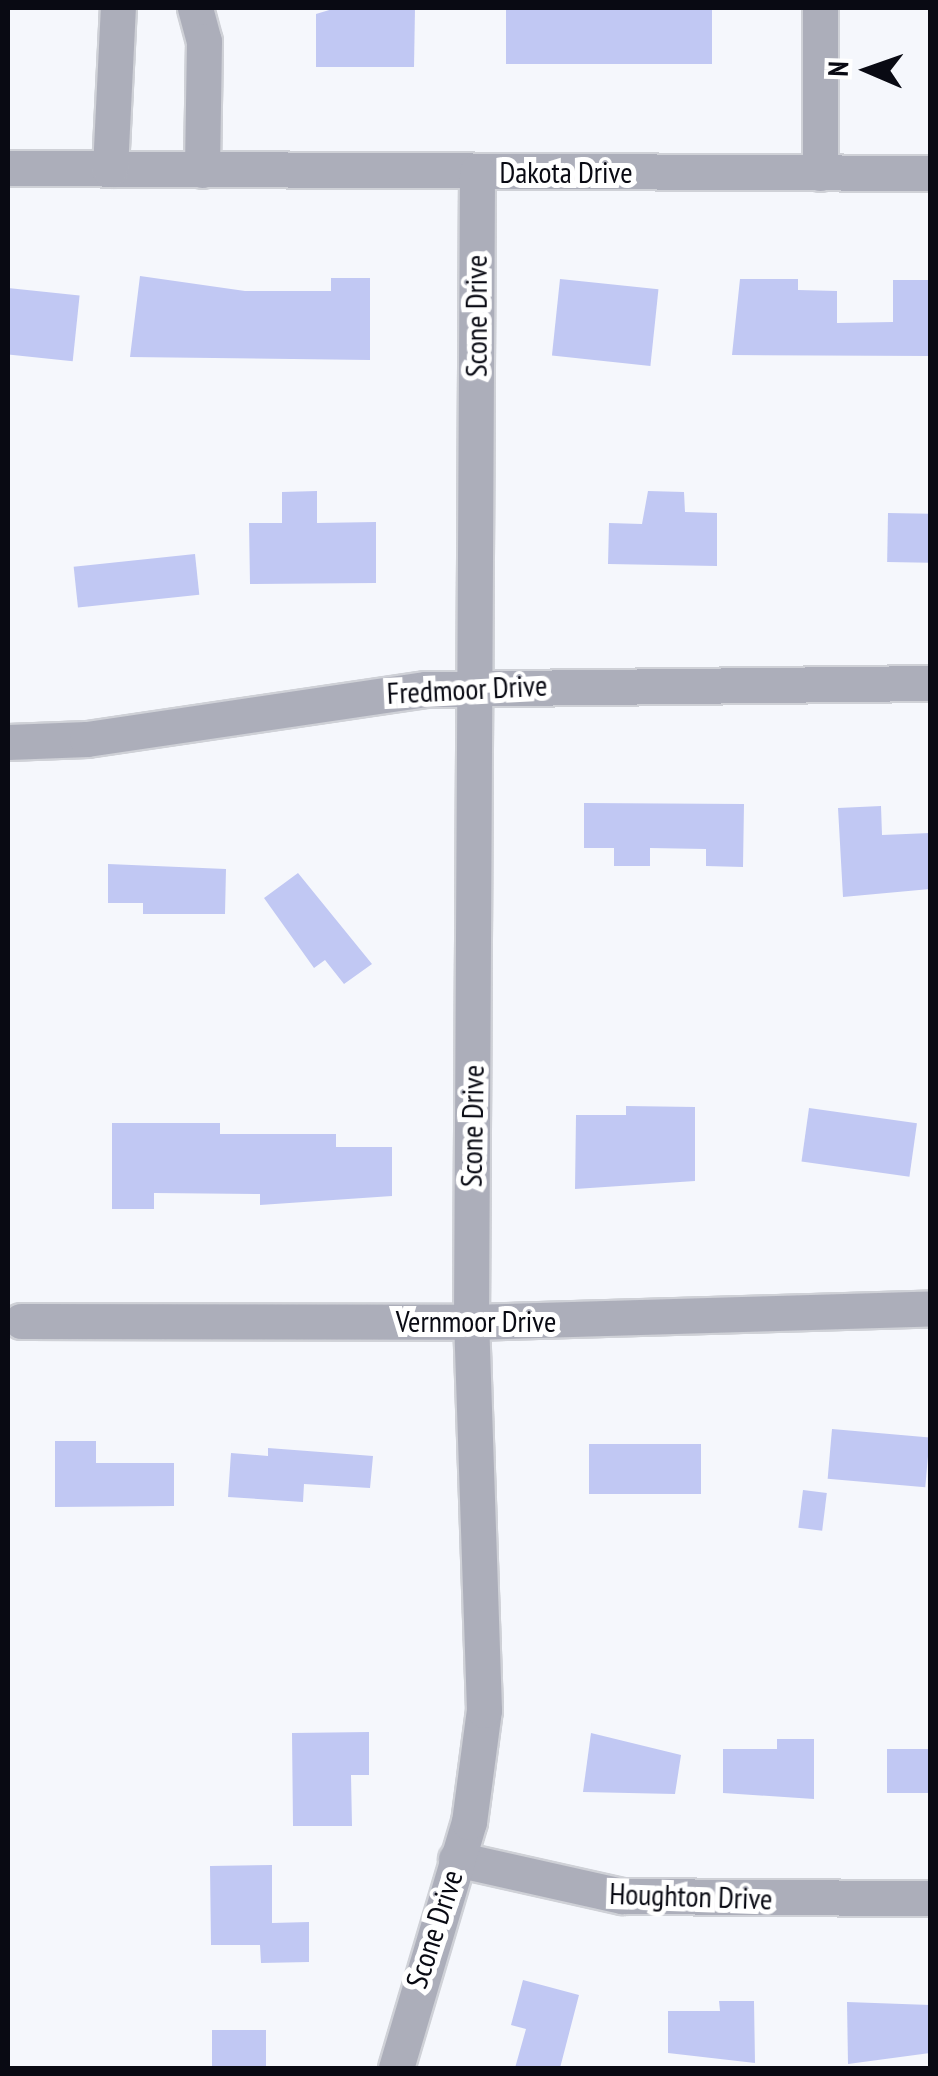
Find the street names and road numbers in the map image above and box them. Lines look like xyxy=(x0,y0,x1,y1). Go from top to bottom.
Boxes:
street label: Dakota Drive xyxy=(499,154,633,190)
street label: Scone Drive xyxy=(458,255,494,377)
street label: Fredmoor Drive xyxy=(386,667,548,711)
street label: Scone Drive xyxy=(453,1064,491,1188)
street label: Vernmoor Drive xyxy=(396,1303,556,1339)
street label: Scone Drive xyxy=(398,1865,470,1993)
street label: Houghton Drive xyxy=(609,1875,773,1917)

